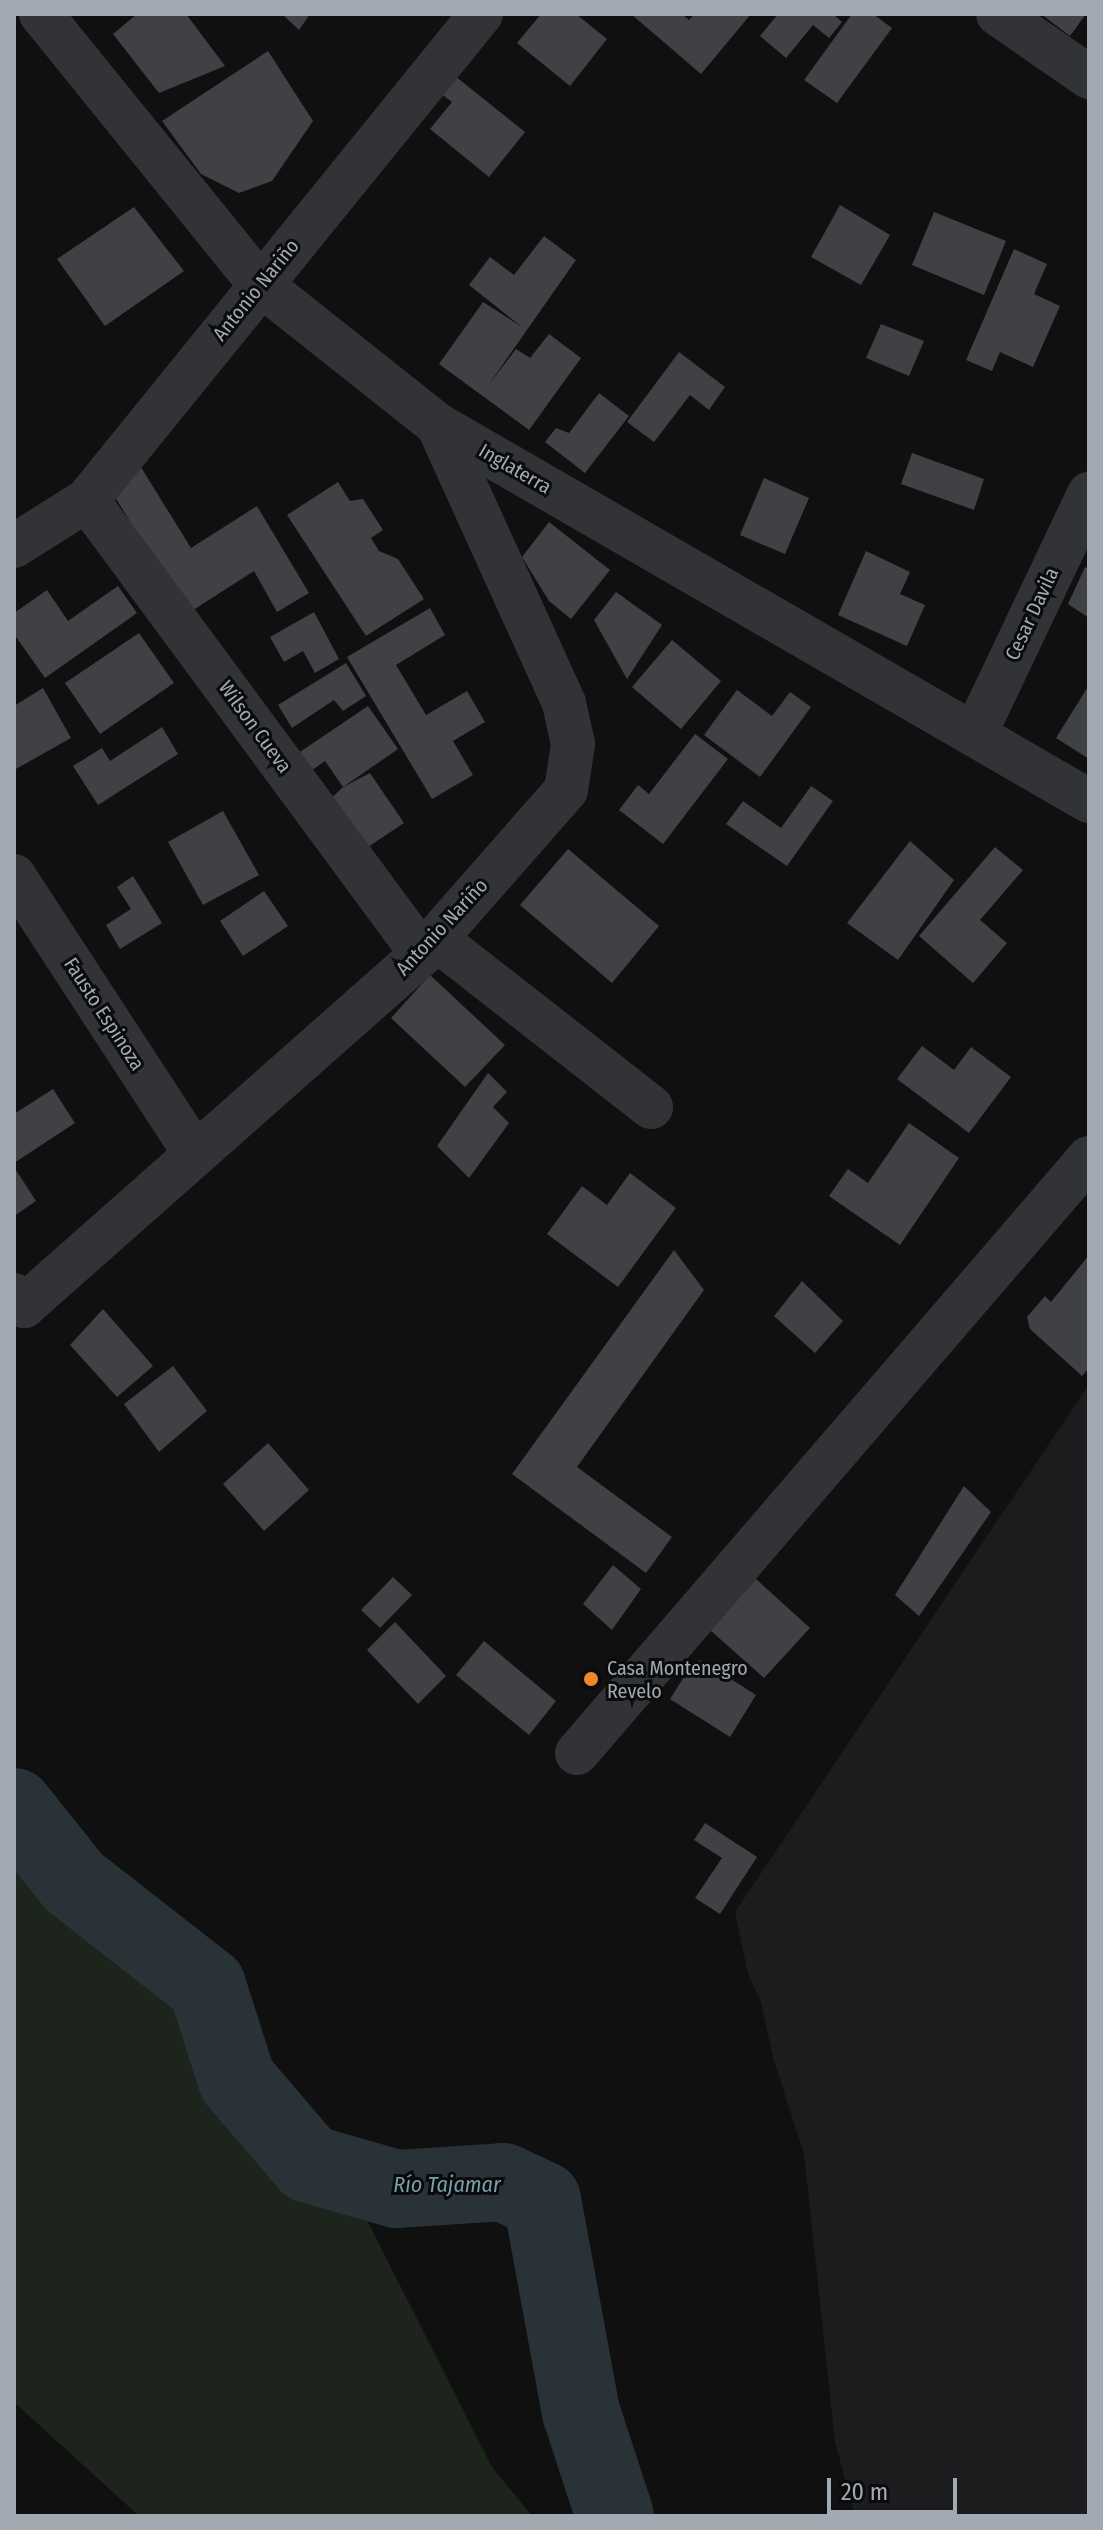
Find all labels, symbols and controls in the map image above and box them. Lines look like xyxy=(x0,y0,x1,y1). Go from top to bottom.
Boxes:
street label: Antonio Nariño xyxy=(208,234,304,346)
street label: Inglaterra xyxy=(475,439,555,499)
street label: Cesar Davila xyxy=(1000,564,1064,664)
street label: Wilson Cueva xyxy=(214,676,296,778)
street label: Antonio Nariño xyxy=(391,874,493,980)
street label: Fausto Espinoza xyxy=(59,953,149,1075)
place label: Casa Montenegro Revelo xyxy=(607,1656,748,1703)
marker: Casa Montenegro Revelo xyxy=(582,1670,600,1688)
water label: Río Tajamar xyxy=(393,2172,501,2198)
scale bar xyxy=(831,2462,961,2512)
text: 20 m xyxy=(841,2478,888,2506)

